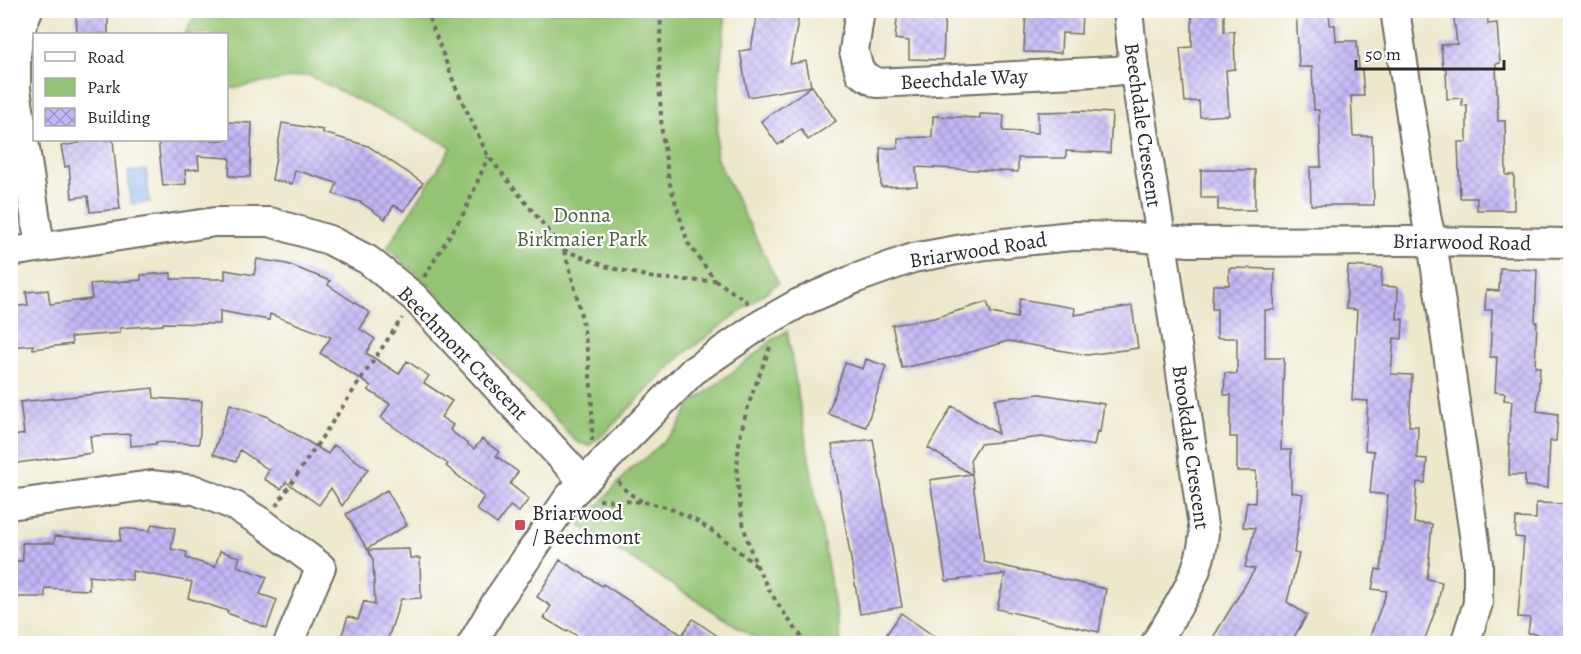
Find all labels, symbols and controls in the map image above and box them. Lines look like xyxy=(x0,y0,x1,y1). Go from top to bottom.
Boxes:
legend xyxy=(33,33,228,141)
scale bar xyxy=(1356,33,1504,71)
street label: Beechdale Crescent xyxy=(1118,41,1168,209)
text: 50 m xyxy=(1365,42,1401,66)
text: Road xyxy=(87,45,125,69)
street label: Beechdale Way xyxy=(900,62,1029,96)
text: Park xyxy=(87,75,121,99)
text: Building xyxy=(87,105,151,129)
park label: Donna Birkmaier Park xyxy=(517,201,648,253)
street label: Briarwood Road xyxy=(907,225,1050,275)
street label: Briarwood Road xyxy=(1392,227,1532,257)
street label: Beechmont Crescent xyxy=(392,280,534,426)
street label: Brookdale Crescent xyxy=(1166,363,1216,531)
place label: Briarwood / Beechmont xyxy=(532,499,641,551)
marker: Briarwood / Beechmont xyxy=(513,518,527,532)

